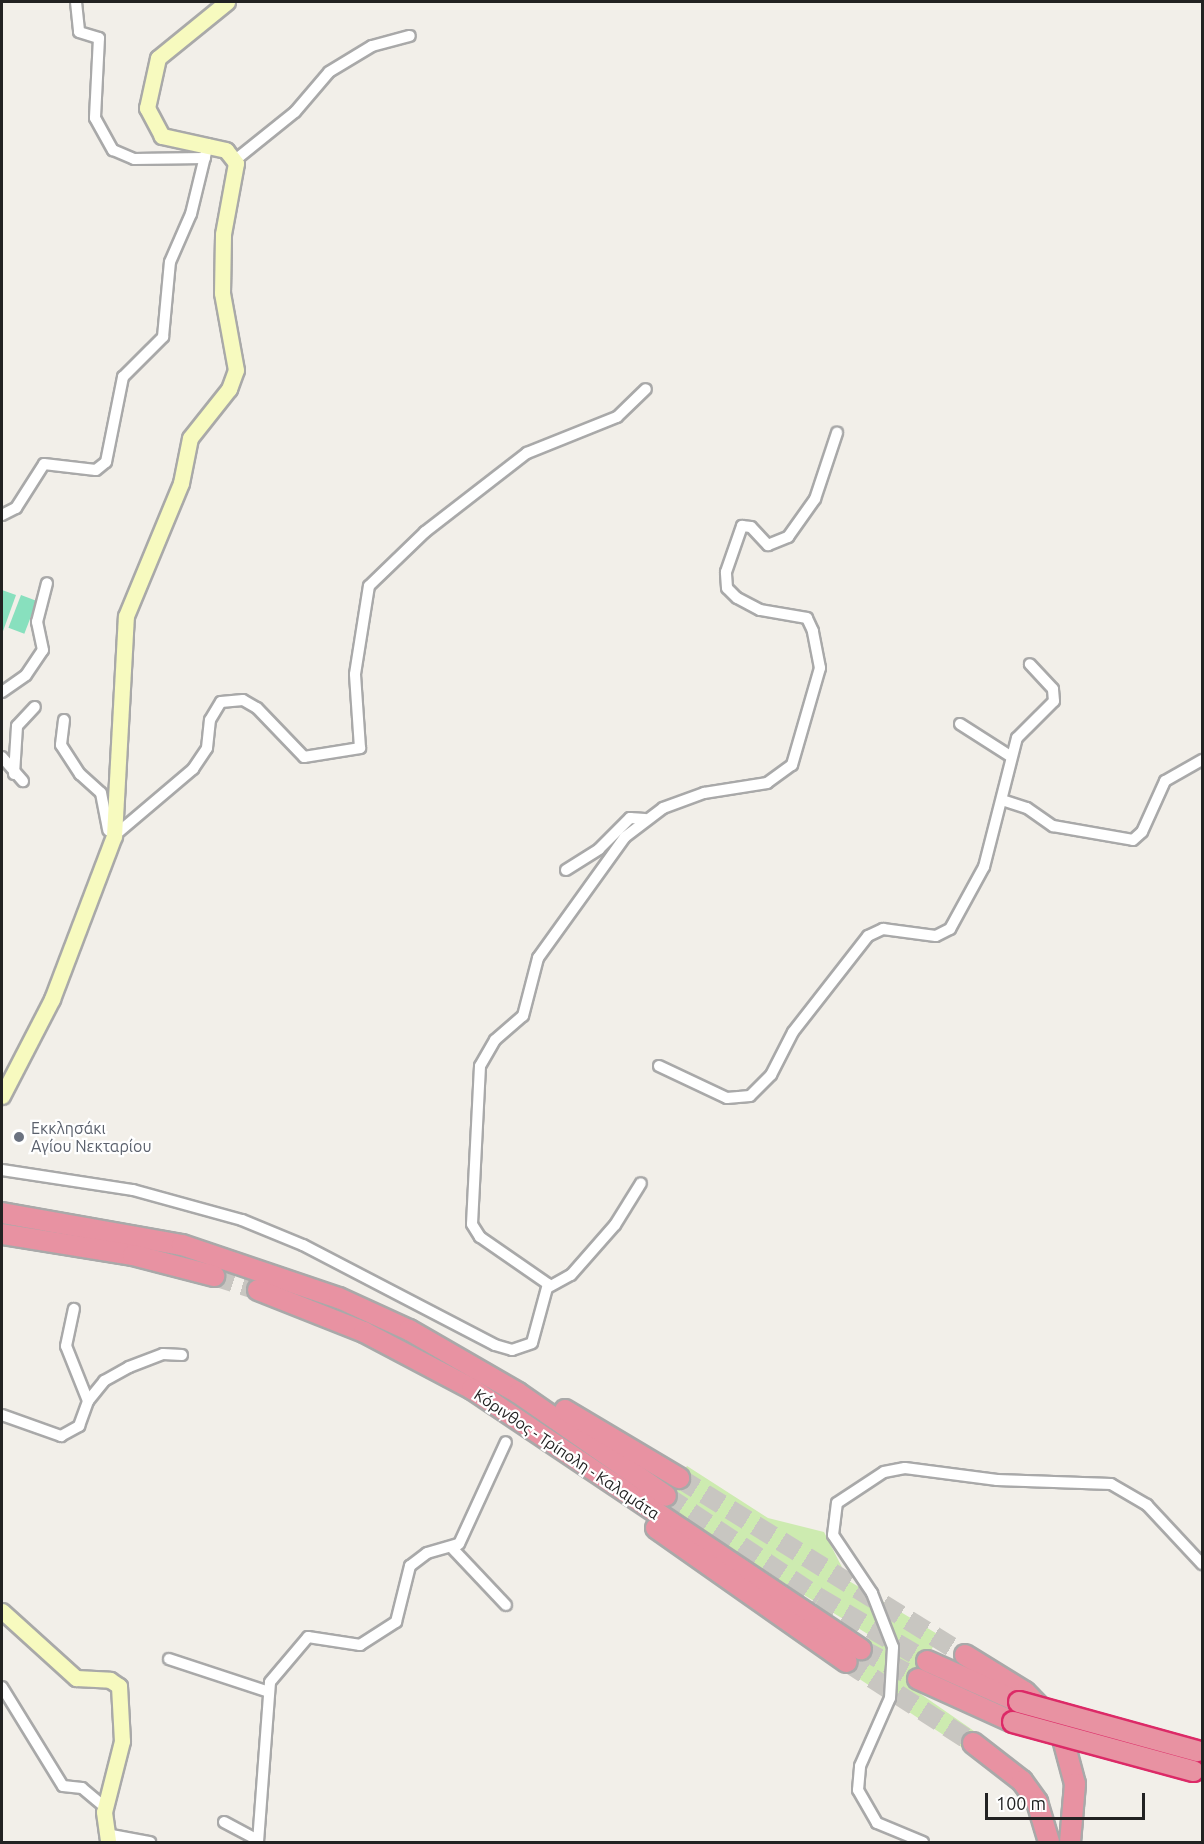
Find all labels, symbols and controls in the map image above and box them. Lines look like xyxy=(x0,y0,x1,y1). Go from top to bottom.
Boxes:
place label: Εκκλησάκι Αγίου Νεκταρίου xyxy=(31,1118,152,1156)
marker: Εκκλησάκι Αγίου Νεκταρίου xyxy=(12,1130,26,1144)
street label: Κόρινθος - Τρίπολη - Καλαμάτα xyxy=(471,1385,663,1523)
scale bar xyxy=(988,1781,1148,1819)
text: 100 m xyxy=(996,1793,1046,1813)

